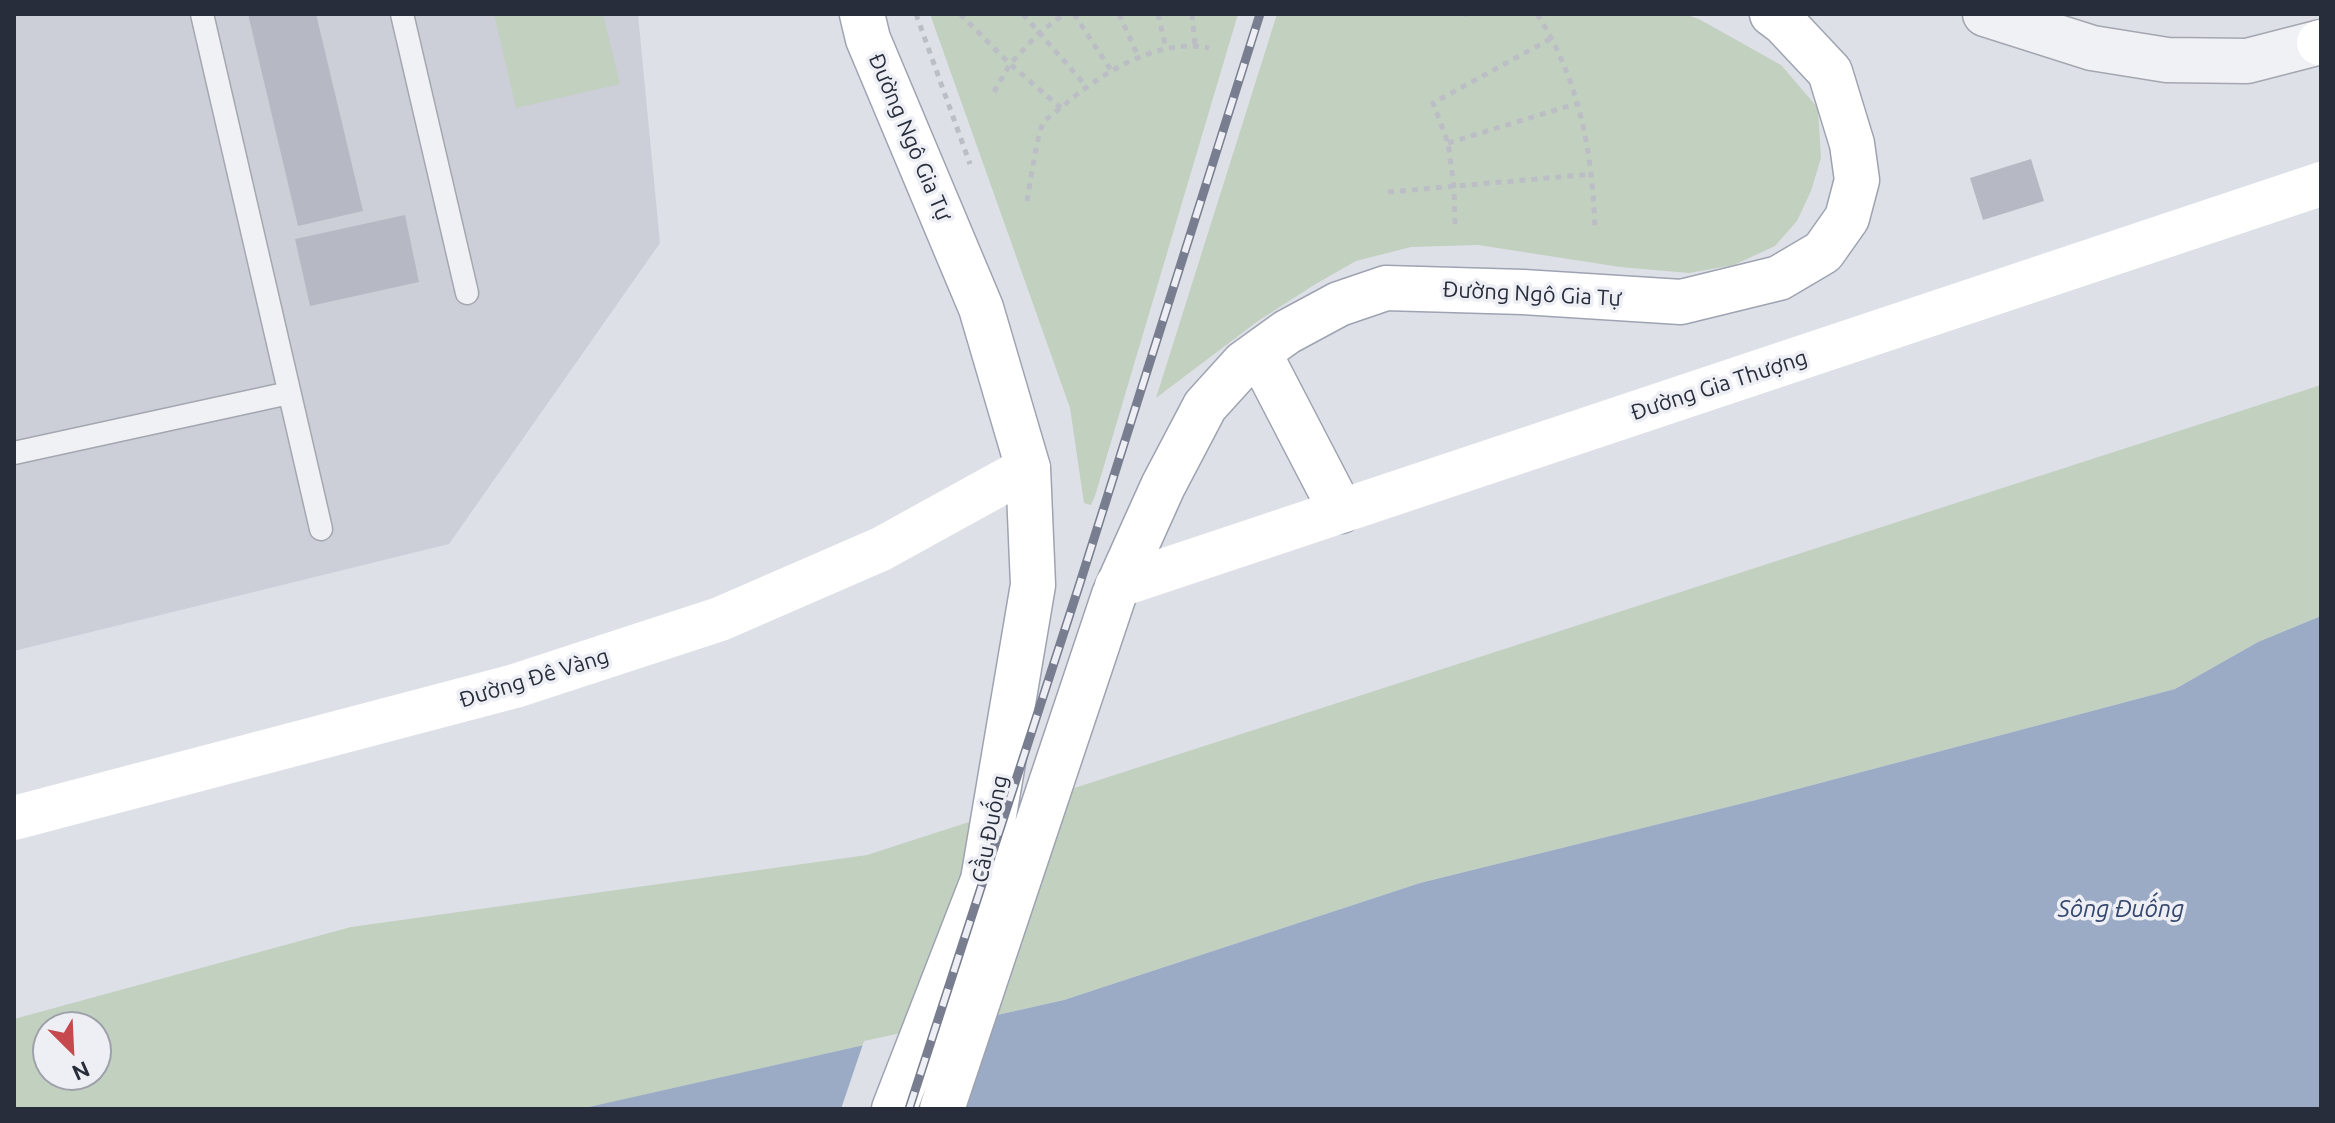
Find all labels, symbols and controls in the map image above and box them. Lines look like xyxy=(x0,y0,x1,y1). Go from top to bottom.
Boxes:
street label: Đường Ngô Gia Tự xyxy=(863,49,957,225)
street label: Đường Ngô Gia Tự xyxy=(1442,276,1622,312)
street label: Đường Gia Thượng xyxy=(1627,344,1811,426)
street label: Đường Đê Vàng xyxy=(456,643,612,713)
street label: Cầu Đuống xyxy=(967,773,1013,885)
water label: Sông Đuống xyxy=(2058,895,2184,923)
north arrow xyxy=(32,1011,112,1091)
text: N xyxy=(69,1057,94,1086)

